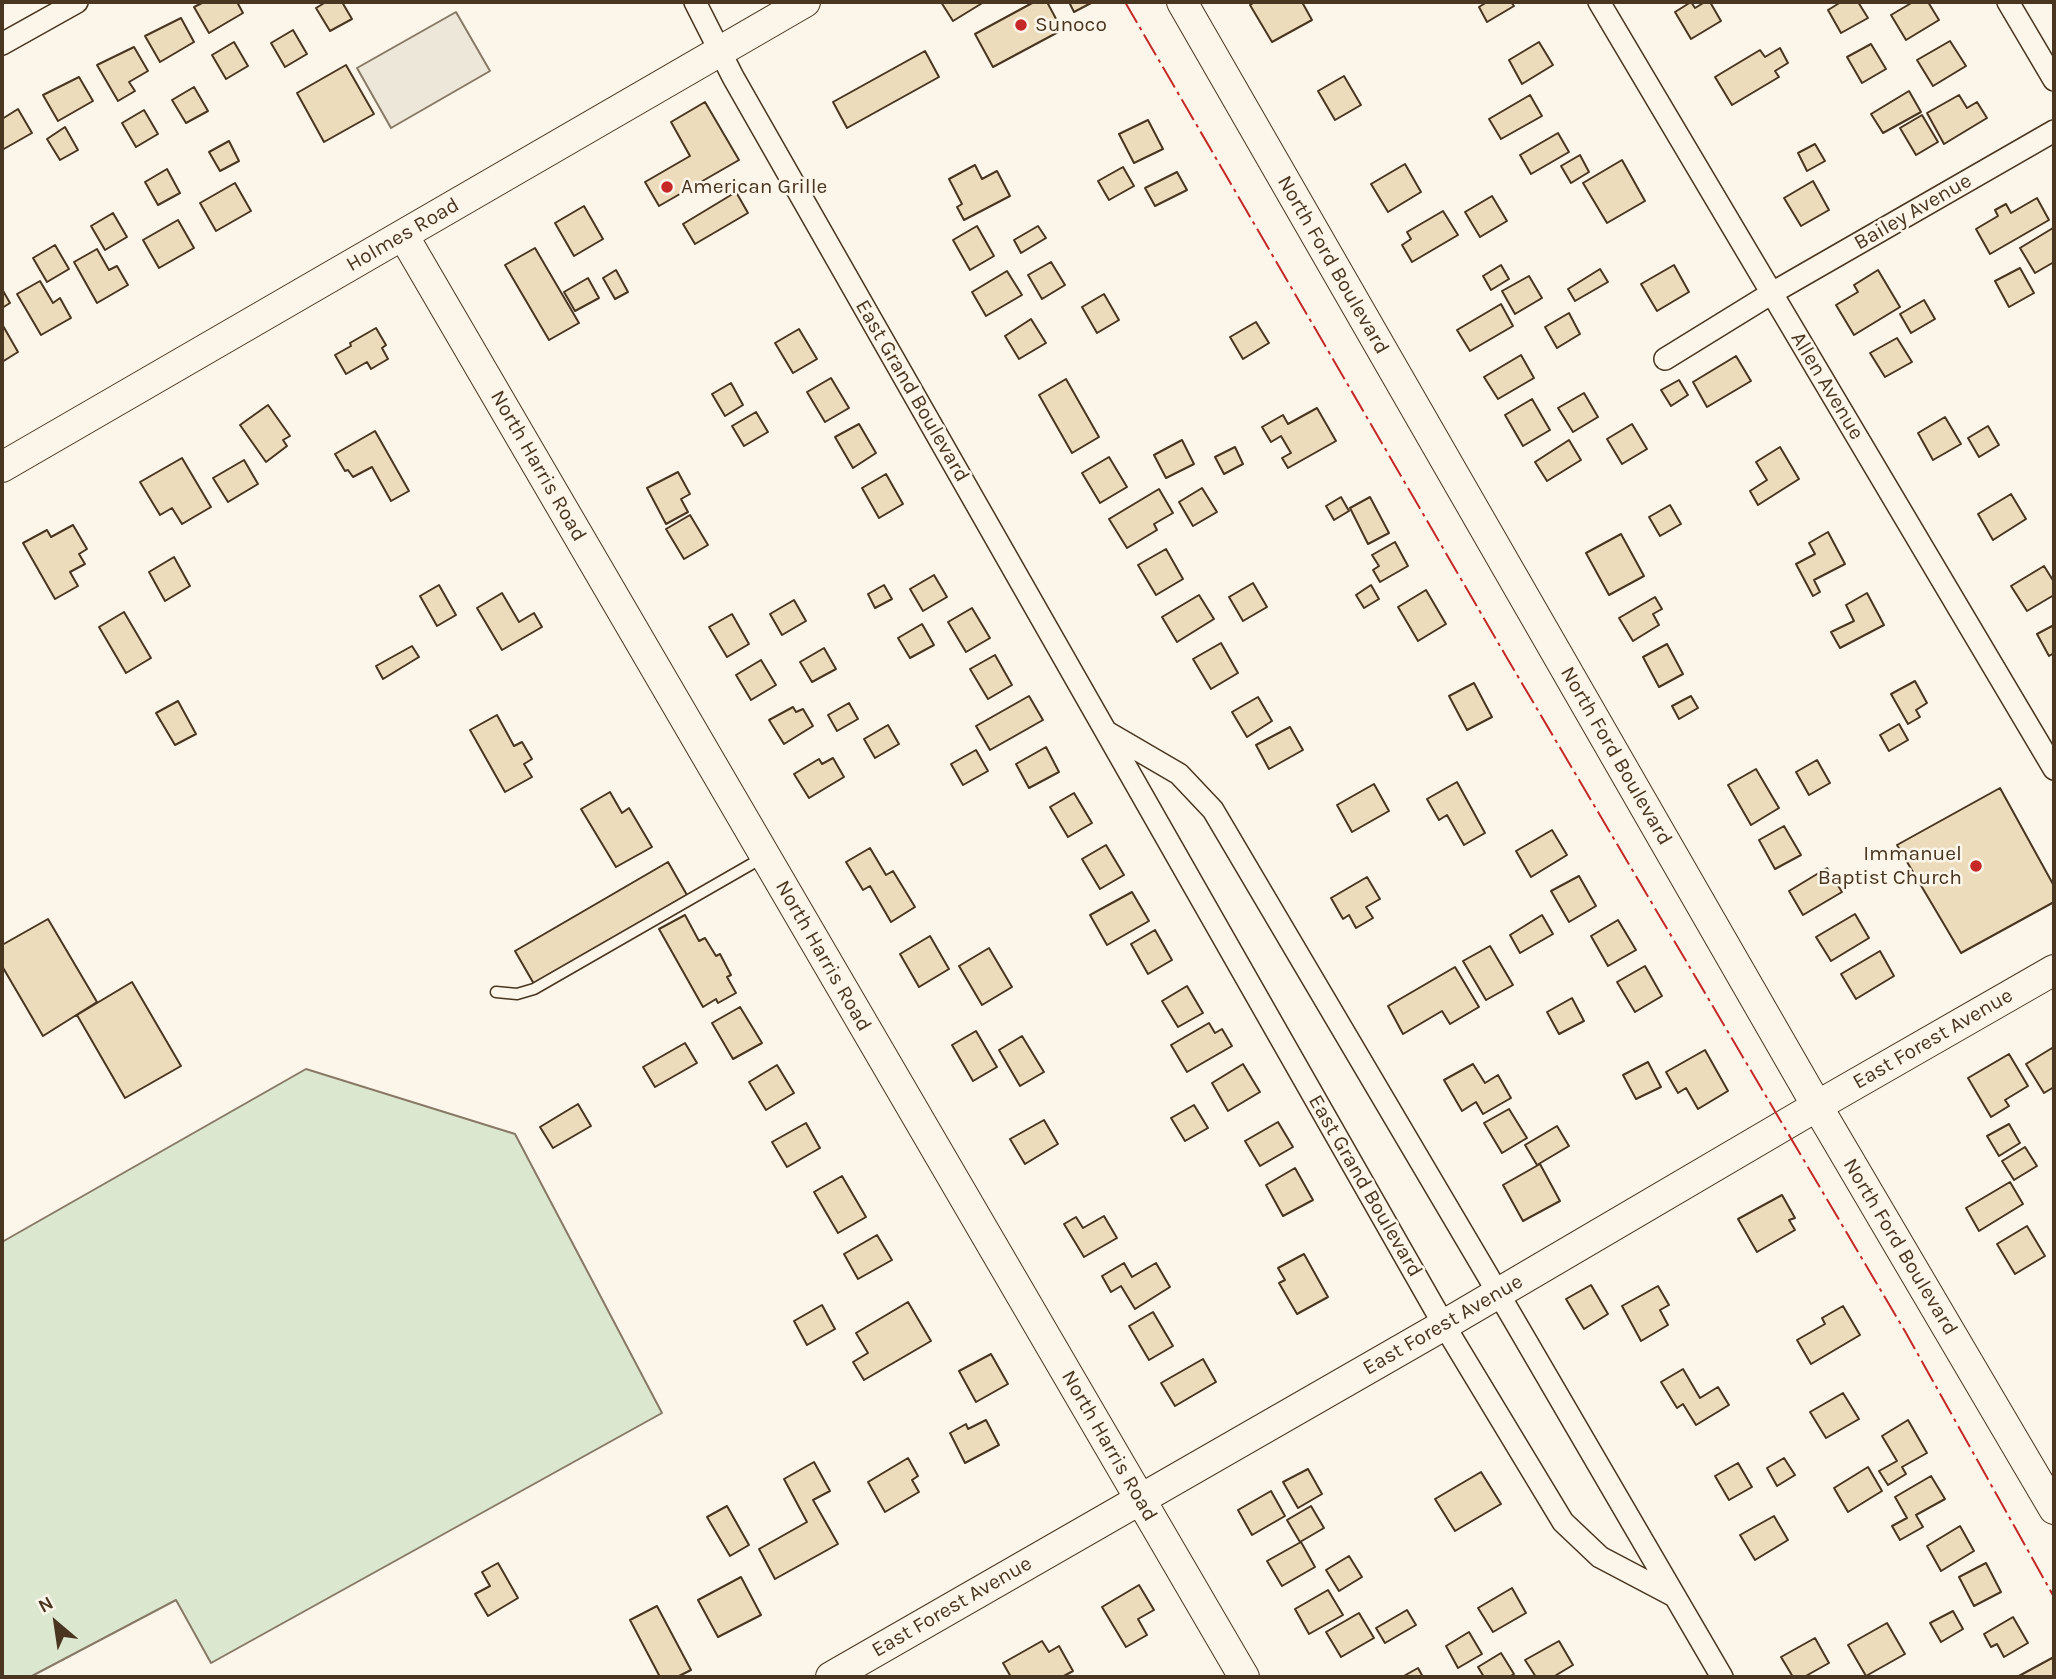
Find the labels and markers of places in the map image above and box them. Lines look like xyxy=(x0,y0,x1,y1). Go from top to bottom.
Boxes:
place label: Sunoco xyxy=(1035,12,1107,38)
marker: Sunoco xyxy=(1013,17,1029,33)
place label: American Grille xyxy=(681,174,827,200)
marker: American Grille xyxy=(659,179,675,195)
place label: Immanuel Baptist Church xyxy=(1818,841,1962,891)
marker: Immanuel Baptist Church xyxy=(1968,858,1984,874)

